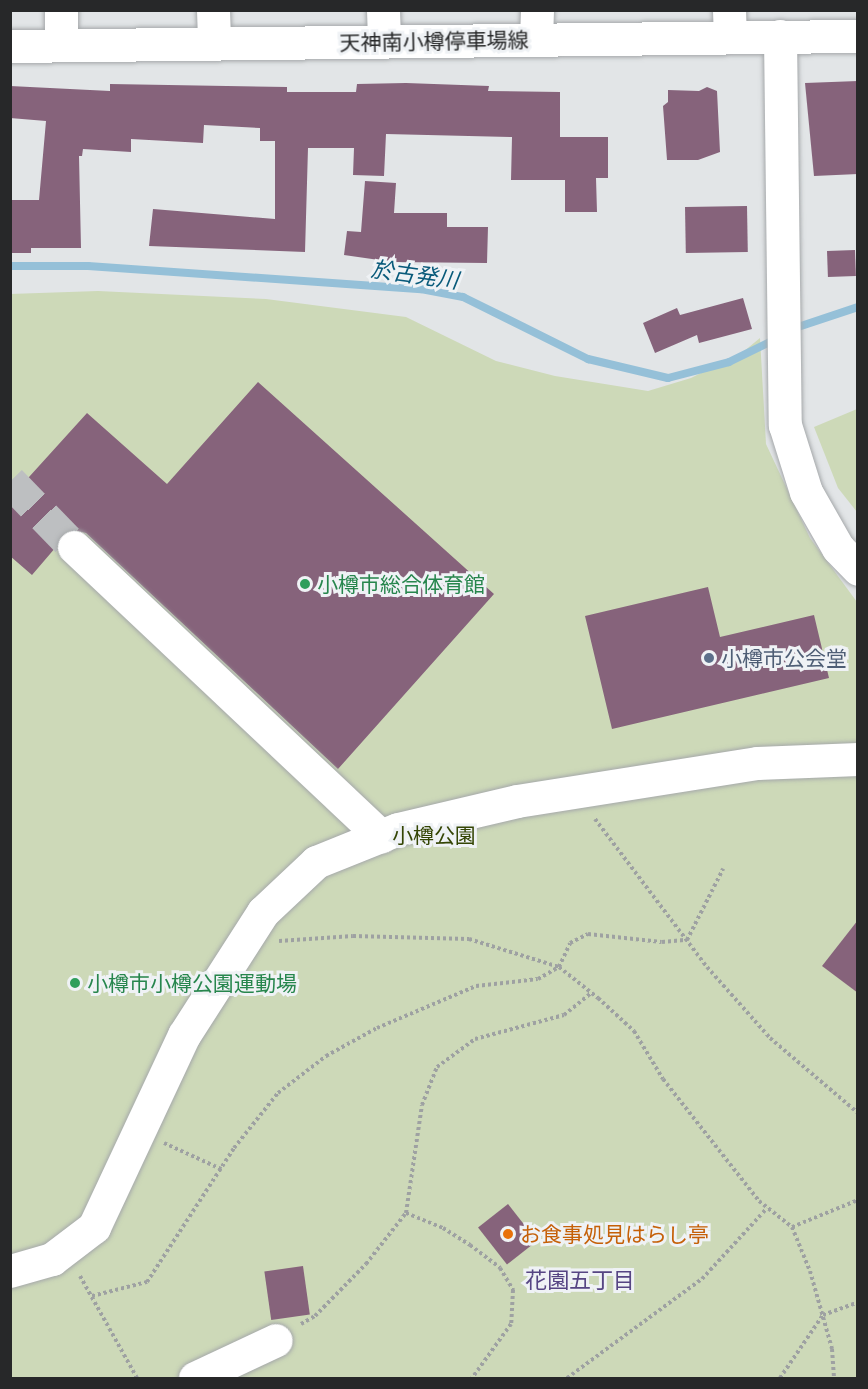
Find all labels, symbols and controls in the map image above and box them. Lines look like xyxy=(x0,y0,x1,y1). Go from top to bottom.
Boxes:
street label: 天神南小樽停車場線 xyxy=(339,27,529,55)
water label: 於古発川 xyxy=(370,255,460,293)
place label: 小樽市総合体育館 xyxy=(317,571,485,597)
marker: 小樽市総合体育館 xyxy=(298,577,312,591)
place label: 小樽市公会堂 xyxy=(721,645,847,671)
marker: 小樽市公会堂 xyxy=(702,651,716,665)
park label: 小樽公園 xyxy=(392,822,476,848)
place label: 小樽市小樽公園運動場 xyxy=(87,970,297,996)
marker: 小樽市小樽公園運動場 xyxy=(68,976,82,990)
place label: お食事処見はらし亭 xyxy=(520,1221,709,1247)
marker: お食事処見はらし亭 xyxy=(501,1227,515,1241)
district label: 花園五丁目 xyxy=(525,1267,635,1293)

